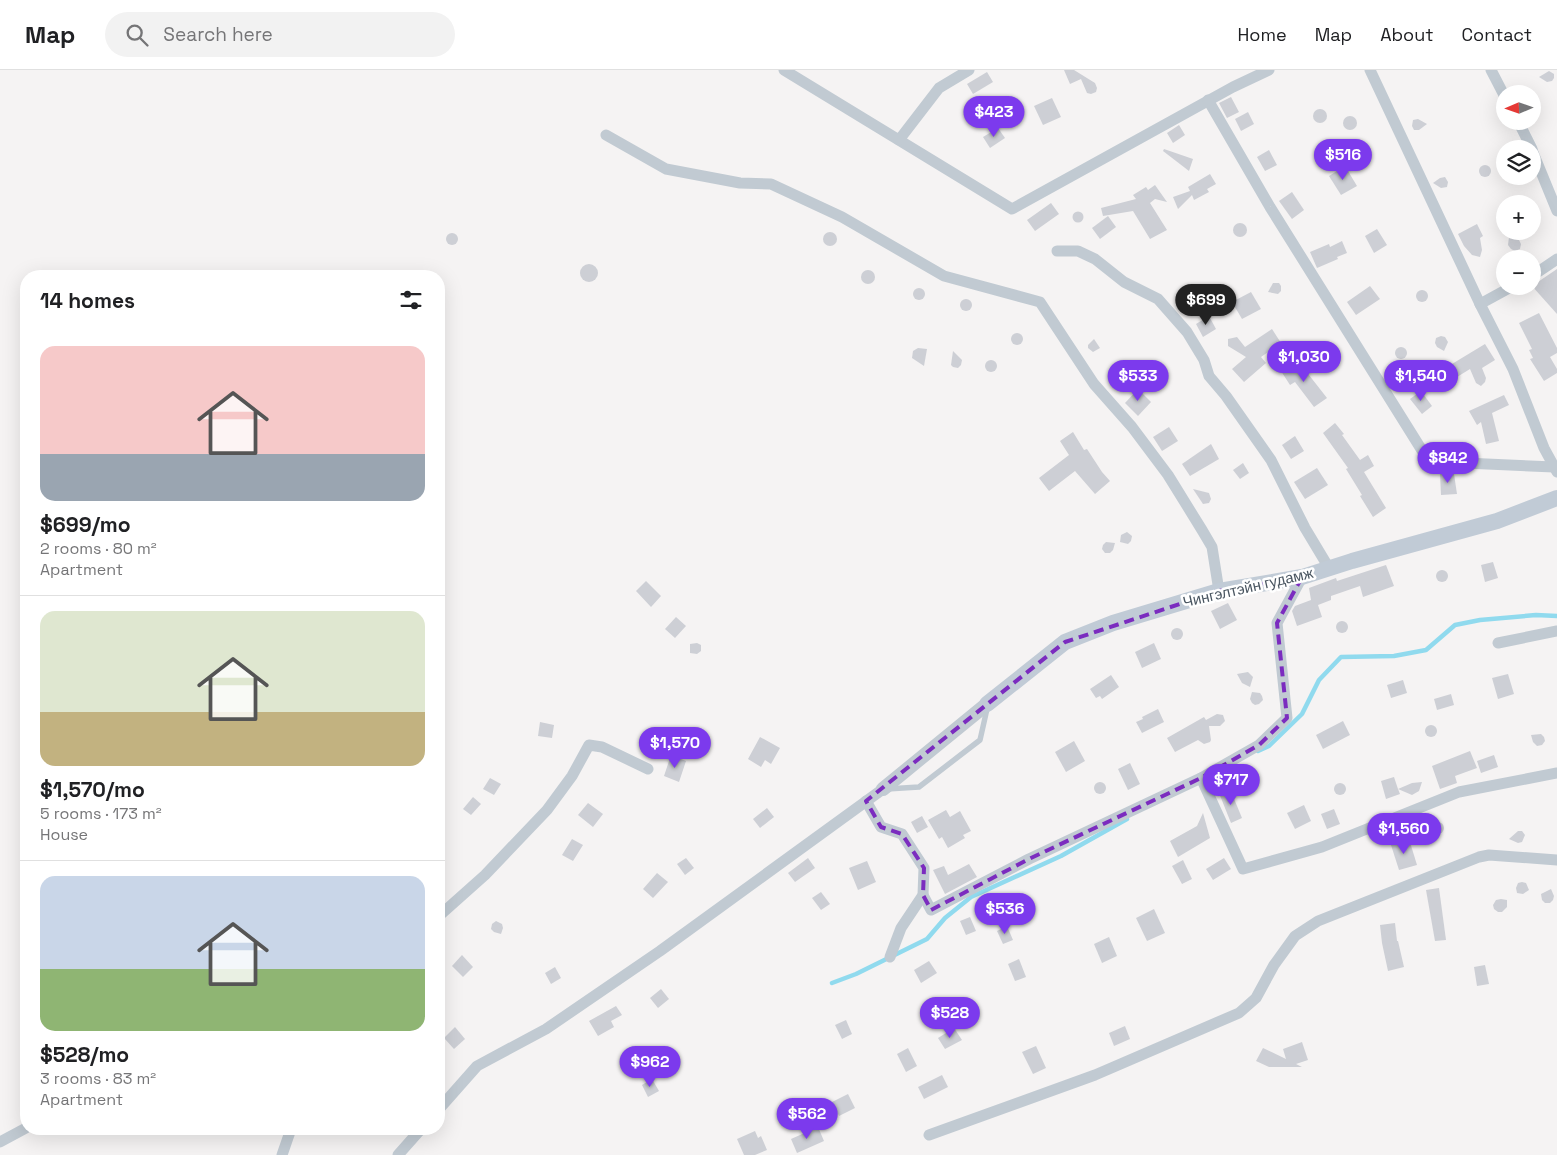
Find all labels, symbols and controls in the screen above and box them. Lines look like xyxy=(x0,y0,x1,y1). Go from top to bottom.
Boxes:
search box xyxy=(105,12,455,57)
text: Map xyxy=(25,19,75,50)
icon: search xyxy=(123,21,151,49)
text: Search here xyxy=(163,22,273,47)
text: Home xyxy=(1238,23,1287,46)
text: Map xyxy=(1315,23,1352,46)
text: About xyxy=(1380,23,1434,46)
text: Contact xyxy=(1462,23,1532,46)
north arrow xyxy=(1496,85,1541,130)
map controls xyxy=(1496,85,1541,295)
pin: $423 xyxy=(964,96,1024,138)
text: $423 xyxy=(974,101,1014,122)
pin: $516 xyxy=(1313,138,1373,181)
button: layers xyxy=(1496,140,1541,185)
text: $516 xyxy=(1325,144,1361,165)
button: + xyxy=(1496,195,1541,240)
button: − xyxy=(1496,250,1541,295)
pin: $699 xyxy=(1176,284,1236,326)
icon: filters xyxy=(397,286,425,314)
text: 14 homes xyxy=(40,287,135,314)
text: $699 xyxy=(1186,289,1226,310)
pin: $1,030 xyxy=(1263,340,1345,383)
text: $1,030 xyxy=(1278,346,1330,367)
pin: $533 xyxy=(1108,360,1168,402)
pin: $1,540 xyxy=(1380,360,1462,402)
text: $533 xyxy=(1119,365,1157,386)
text: $1,540 xyxy=(1395,365,1447,386)
icon: home xyxy=(188,378,278,468)
pin: $842 xyxy=(1418,442,1478,484)
text: $842 xyxy=(1429,447,1467,468)
text: $699/mo xyxy=(40,511,131,538)
text: 2 rooms · 80 m² xyxy=(40,538,157,559)
text: Apartment xyxy=(40,559,123,580)
street label: Чингэлтэйн гудамж xyxy=(1181,563,1315,611)
icon: home xyxy=(188,644,278,734)
pin: $1,570 xyxy=(634,726,716,769)
text: $1,570 xyxy=(650,732,700,753)
pin: $717 xyxy=(1201,764,1261,806)
text: $717 xyxy=(1214,769,1248,790)
text: $1,570/mo xyxy=(40,776,145,803)
text: 5 rooms · 173 m² xyxy=(40,803,162,824)
pin: $1,560 xyxy=(1363,812,1445,855)
text: $1,560 xyxy=(1378,818,1430,839)
text: House xyxy=(40,824,88,845)
pin: $536 xyxy=(975,892,1035,935)
text: $536 xyxy=(986,898,1024,919)
icon: home xyxy=(188,909,278,999)
pin: $528 xyxy=(920,996,980,1039)
text: $528 xyxy=(931,1002,969,1023)
text: $528/mo xyxy=(40,1041,129,1068)
pin: $962 xyxy=(620,1046,680,1088)
text: $962 xyxy=(631,1051,669,1072)
text: 3 rooms · 83 m² xyxy=(40,1068,156,1089)
text: Apartment xyxy=(40,1089,123,1110)
pin: $562 xyxy=(777,1098,837,1140)
text: $562 xyxy=(788,1103,826,1124)

